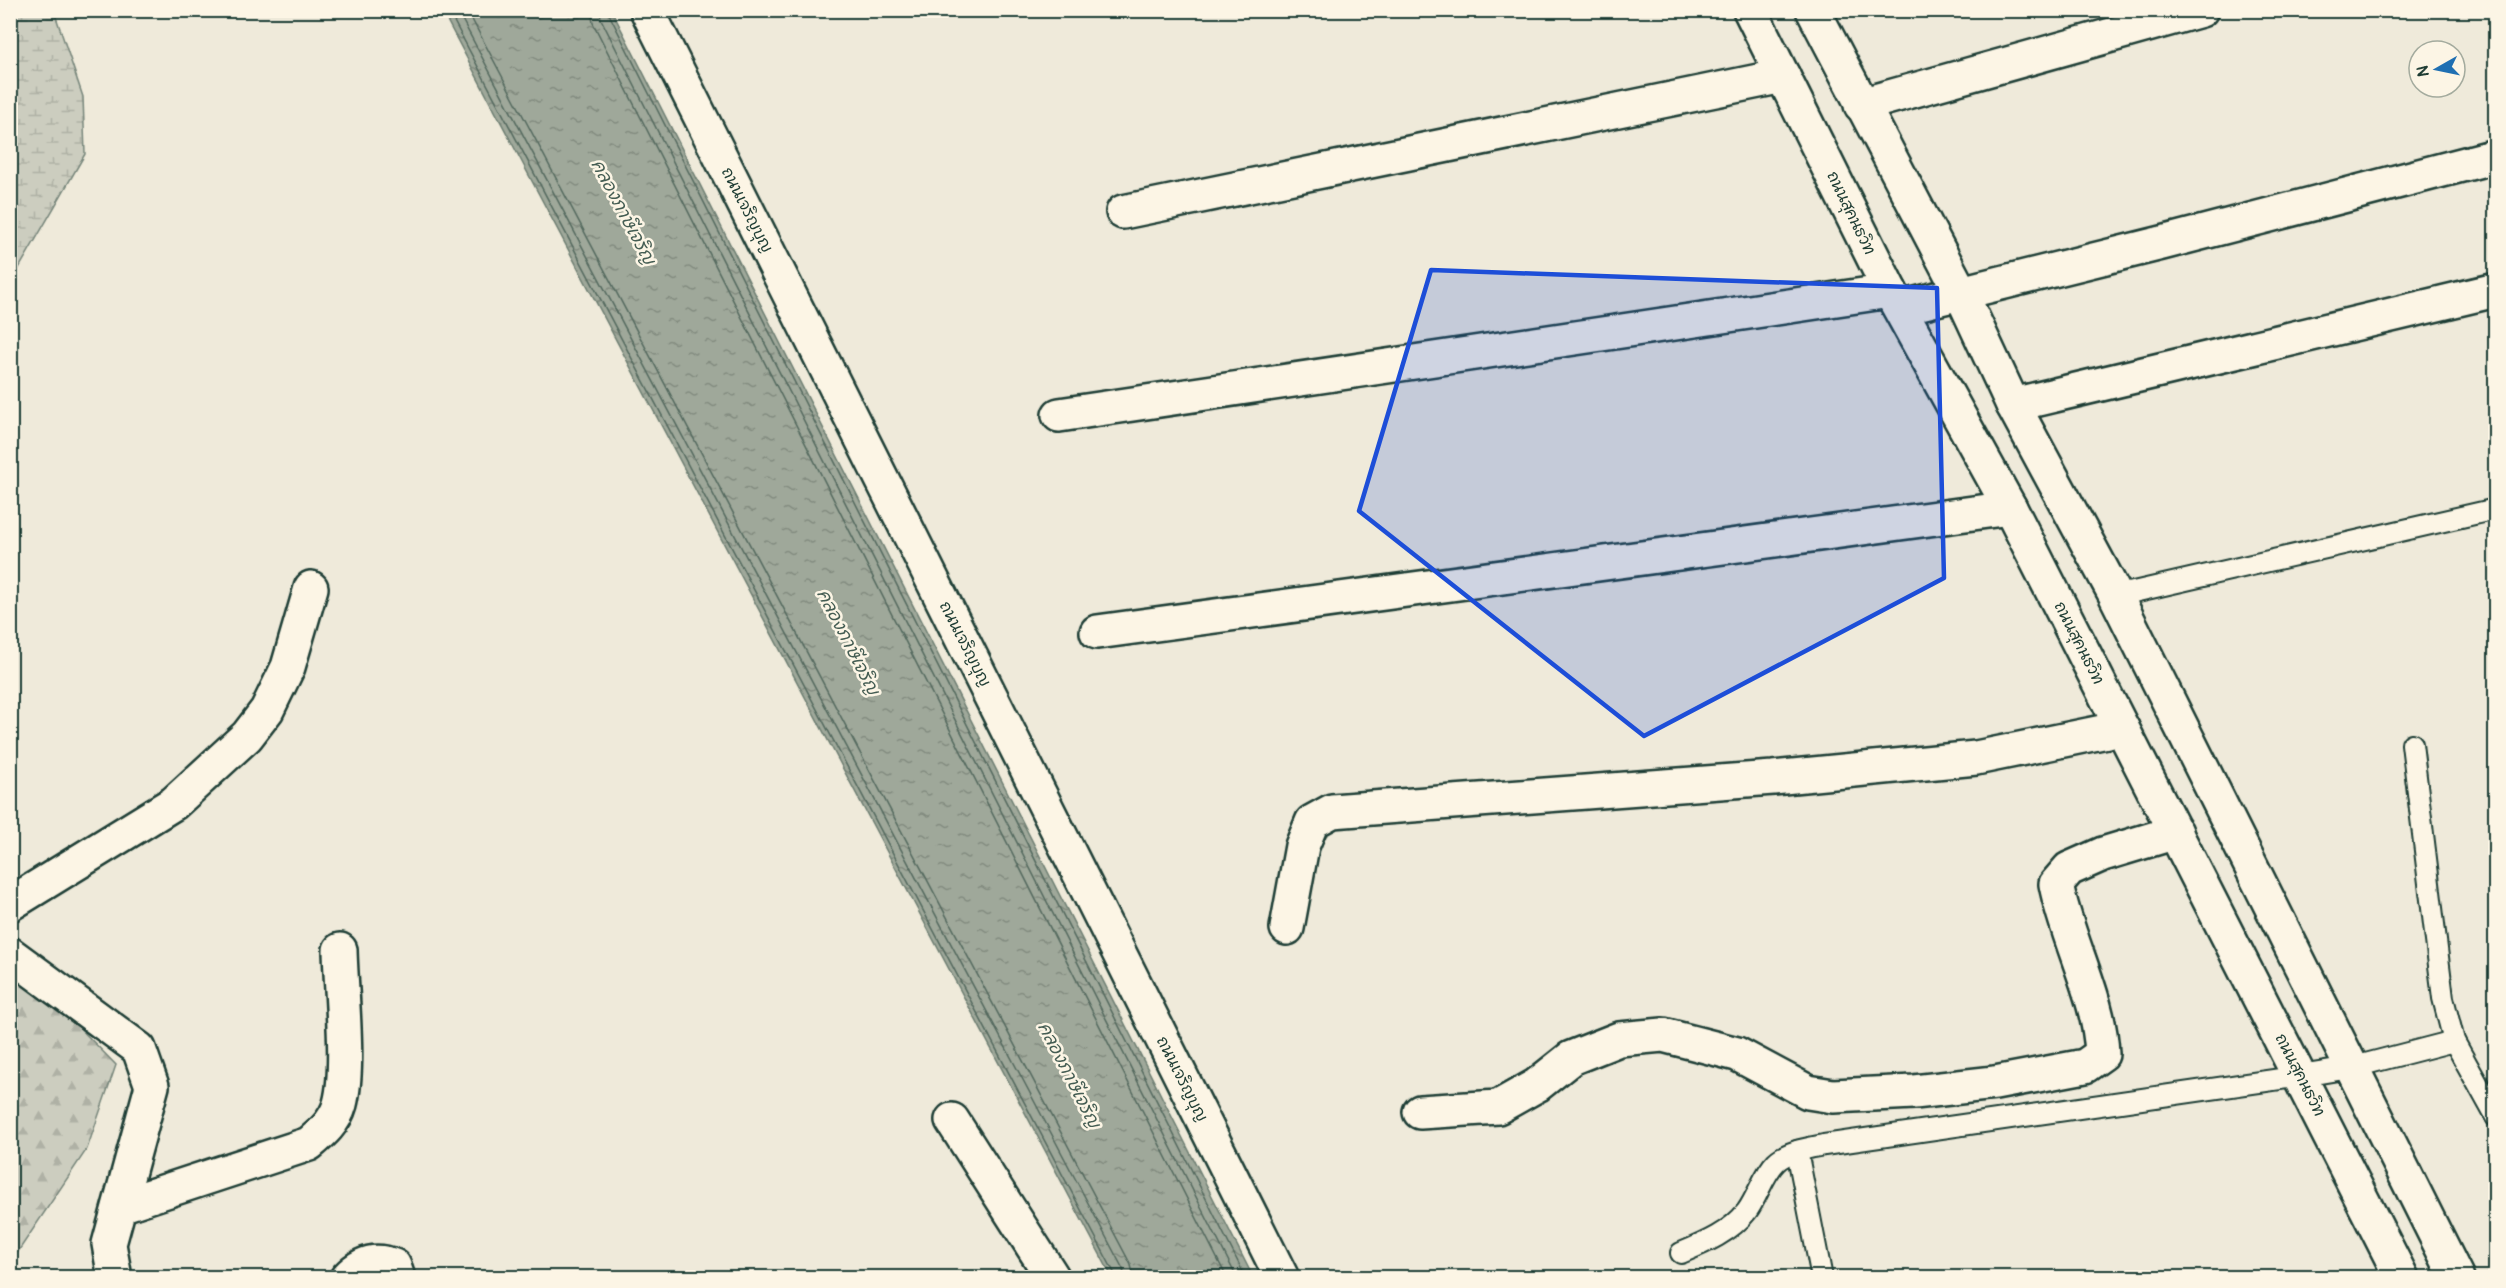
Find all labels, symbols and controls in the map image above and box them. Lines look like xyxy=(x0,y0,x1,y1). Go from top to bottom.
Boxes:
north arrow xyxy=(2407,39,2467,99)
text: N xyxy=(2412,64,2434,78)
water label: คลองภาษีเจริญ xyxy=(586,156,661,270)
street label: ถนนเจริญบุญ xyxy=(715,163,778,257)
street label: ถนนสุคนธวิท xyxy=(1820,167,1881,259)
water label: คลองภาษีเจริญ xyxy=(811,585,885,700)
street label: ถนนเจริญบุญ xyxy=(933,597,996,691)
street label: ถนนสุคนธวิท xyxy=(2048,598,2109,689)
water label: คลองภาษีเจริญ xyxy=(1032,1018,1106,1133)
street label: ถนนสุคนธวิท xyxy=(2269,1030,2330,1121)
street label: ถนนเจริญบุญ xyxy=(1150,1032,1213,1126)

